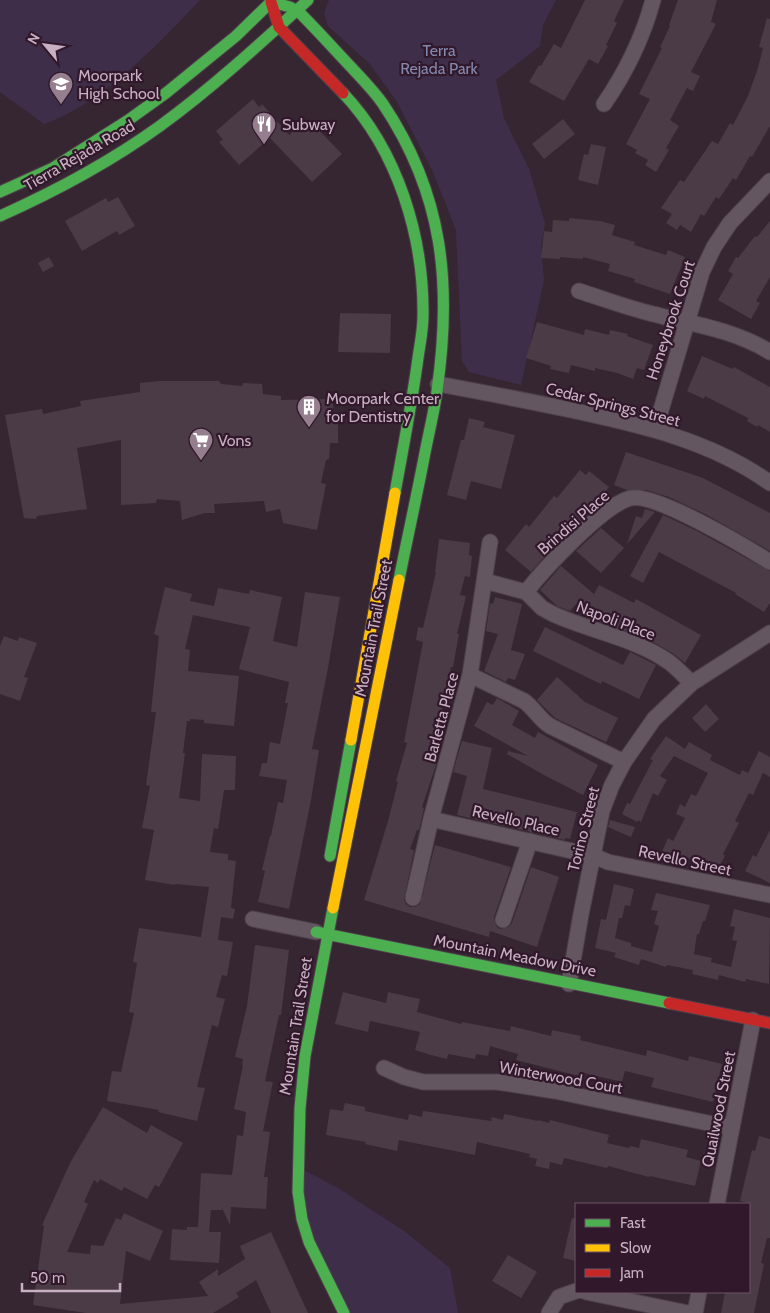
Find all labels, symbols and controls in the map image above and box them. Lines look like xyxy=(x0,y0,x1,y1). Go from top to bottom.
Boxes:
north arrow xyxy=(20,20,70,70)
text: N xyxy=(23,30,44,47)
park label: Terra Rejada Park xyxy=(400,41,479,78)
place label: Moorpark High School xyxy=(78,66,160,103)
school or university icon: Moorpark High School xyxy=(48,71,74,105)
restaurant icon: Subway xyxy=(251,111,277,145)
place label: Subway xyxy=(282,115,335,134)
street label: Tierra Rejada Road xyxy=(20,116,138,195)
street label: Honeybrook Court xyxy=(642,258,699,382)
street label: Cedar Springs Street xyxy=(544,379,683,431)
place label: Moorpark Center for Dentistry xyxy=(326,389,440,426)
building icon: Moorpark Center for Dentistry xyxy=(296,394,322,428)
supermarket icon: Vons xyxy=(188,427,214,461)
place label: Vons xyxy=(218,431,252,450)
street label: Brindisi Place xyxy=(534,486,613,559)
street label: Mountain Trail Street xyxy=(351,557,396,698)
street label: Napoli Place xyxy=(574,597,658,644)
street label: Barletta Place xyxy=(420,670,463,764)
street label: Torino Street xyxy=(564,784,603,874)
street label: Revello Place xyxy=(470,801,561,840)
street label: Revello Street xyxy=(637,841,734,880)
street label: Mountain Meadow Drive xyxy=(432,930,598,981)
street label: Mountain Trail Street xyxy=(275,955,316,1096)
street label: Quailwood Street xyxy=(698,1049,739,1169)
street label: Winterwood Court xyxy=(498,1057,625,1098)
legend xyxy=(575,1203,750,1293)
text: Fast xyxy=(620,1214,645,1232)
text: Slow xyxy=(620,1239,651,1257)
scale bar xyxy=(22,1260,120,1292)
text: Jam xyxy=(619,1264,644,1282)
text: 50 m xyxy=(30,1269,65,1287)

